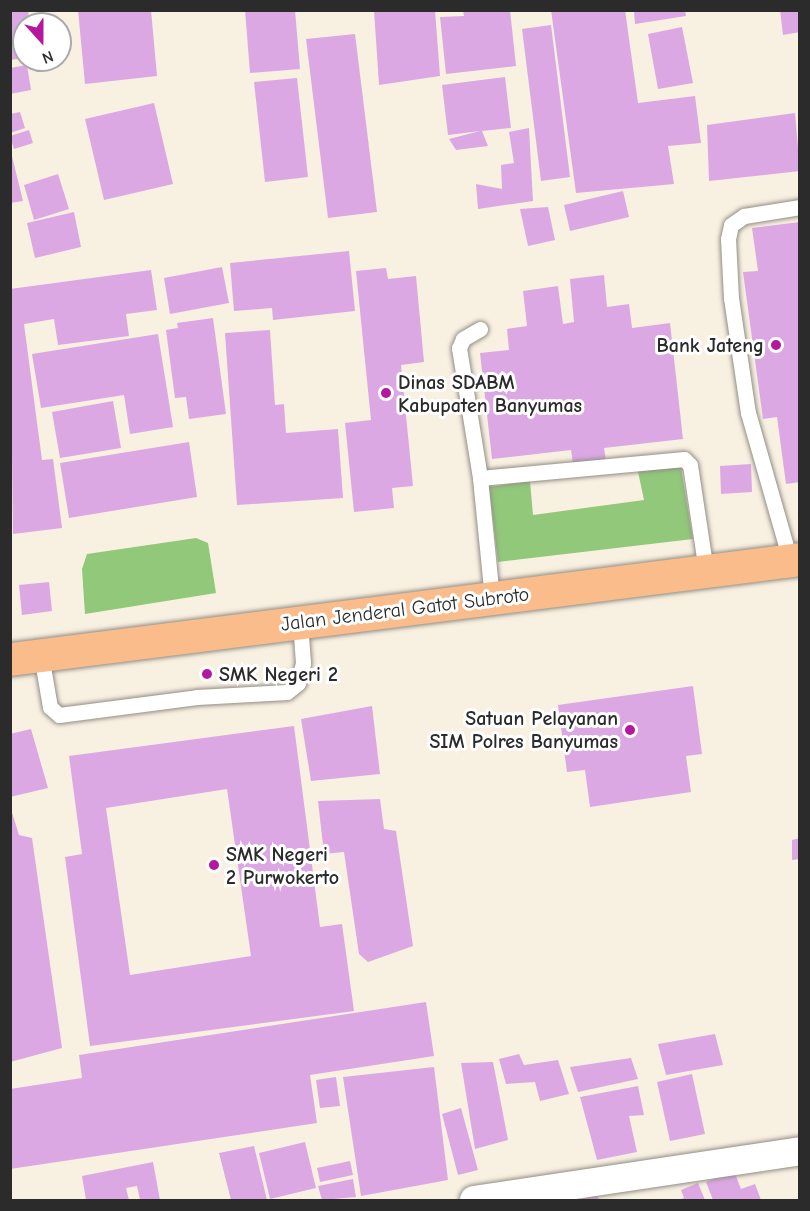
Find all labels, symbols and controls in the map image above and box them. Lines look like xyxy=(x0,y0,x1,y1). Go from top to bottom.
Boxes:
north arrow xyxy=(12,12,72,72)
text: N xyxy=(40,47,56,67)
place label: Bank Jateng xyxy=(657,333,764,357)
marker: Bank Jateng xyxy=(769,338,783,352)
place label: Dinas SDABM Kabupaten Banyumas xyxy=(398,370,582,417)
marker: Dinas SDABM Kabupaten Banyumas xyxy=(379,386,393,400)
street label: Jalan Jenderal Gatot Subroto xyxy=(279,582,531,636)
place label: SMK Negeri 2 xyxy=(219,662,338,686)
marker: SMK Negeri 2 xyxy=(200,667,214,681)
place label: Satuan Pelayanan SIM Polres Banyumas xyxy=(429,706,618,753)
marker: Satuan Pelayanan SIM Polres Banyumas xyxy=(623,723,637,737)
place label: SMK Negeri 2 Purwokerto xyxy=(226,842,339,889)
marker: SMK Negeri 2 Purwokerto xyxy=(207,858,221,872)

